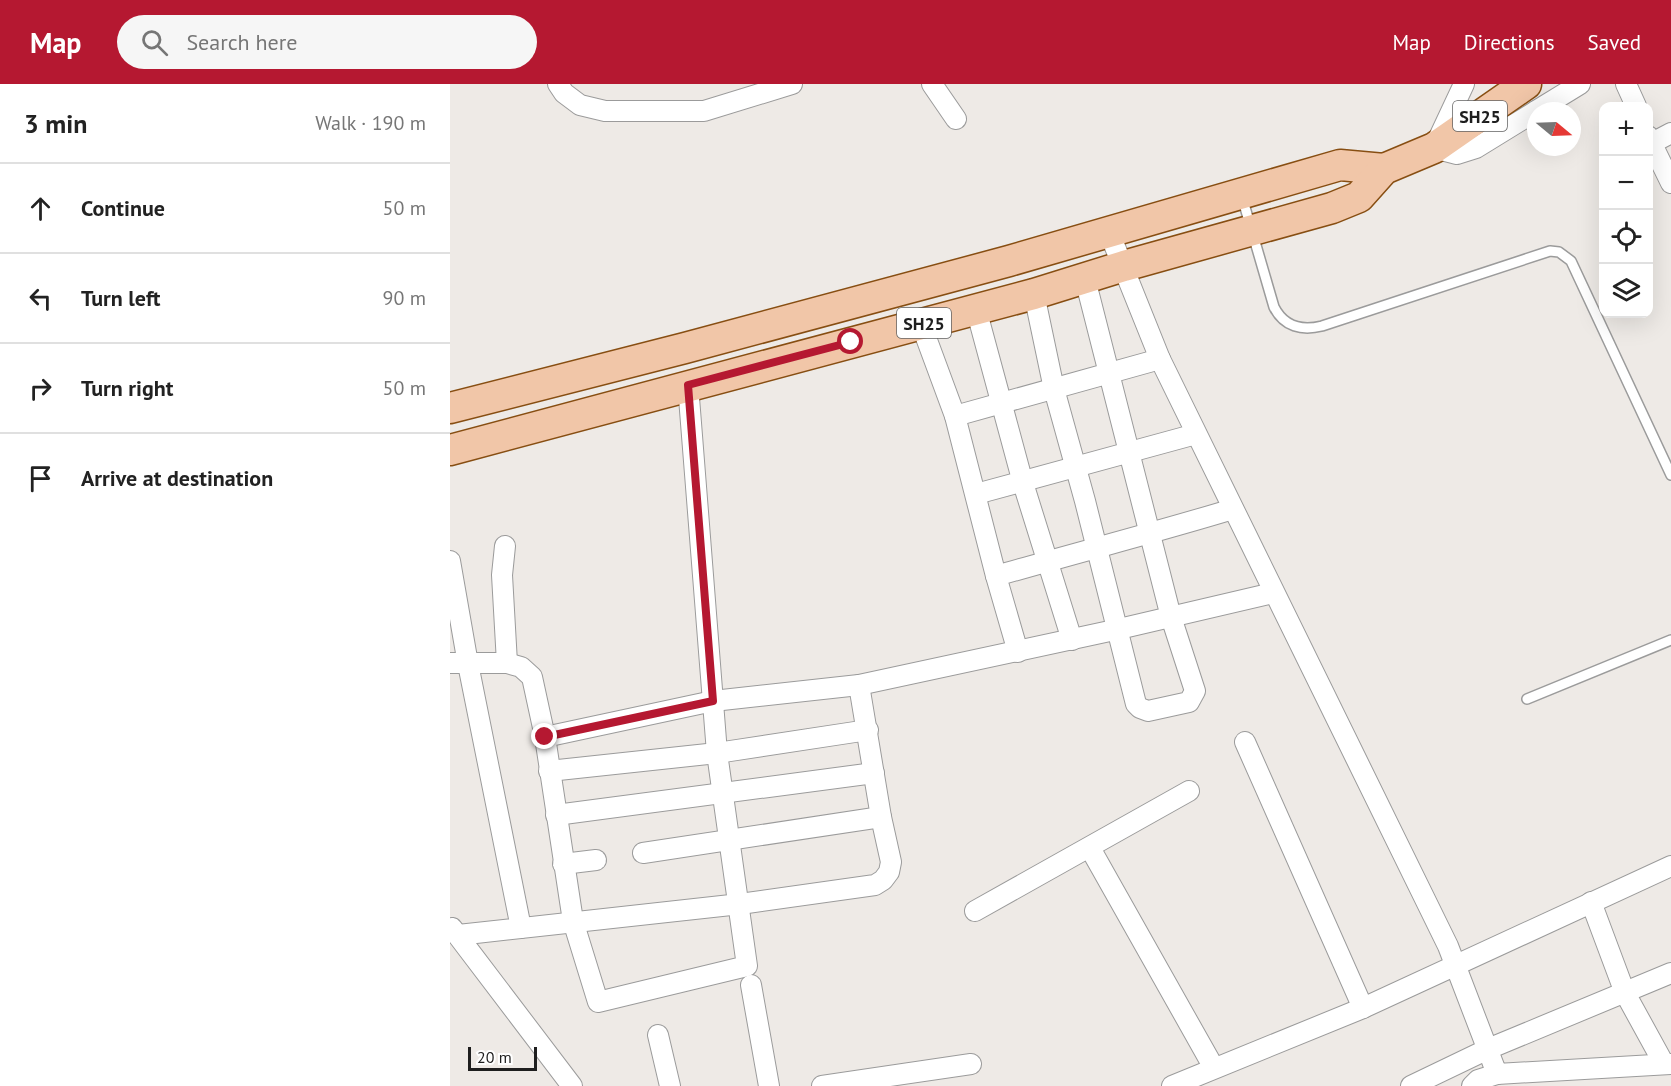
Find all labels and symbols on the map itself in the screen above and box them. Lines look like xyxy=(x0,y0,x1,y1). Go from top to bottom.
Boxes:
road number: SH25 xyxy=(1453,101,1507,131)
north arrow xyxy=(1527,102,1581,156)
road number: SH25 xyxy=(897,308,951,338)
route start xyxy=(837,328,863,354)
route end xyxy=(531,723,557,749)
scale bar xyxy=(468,1044,537,1072)

